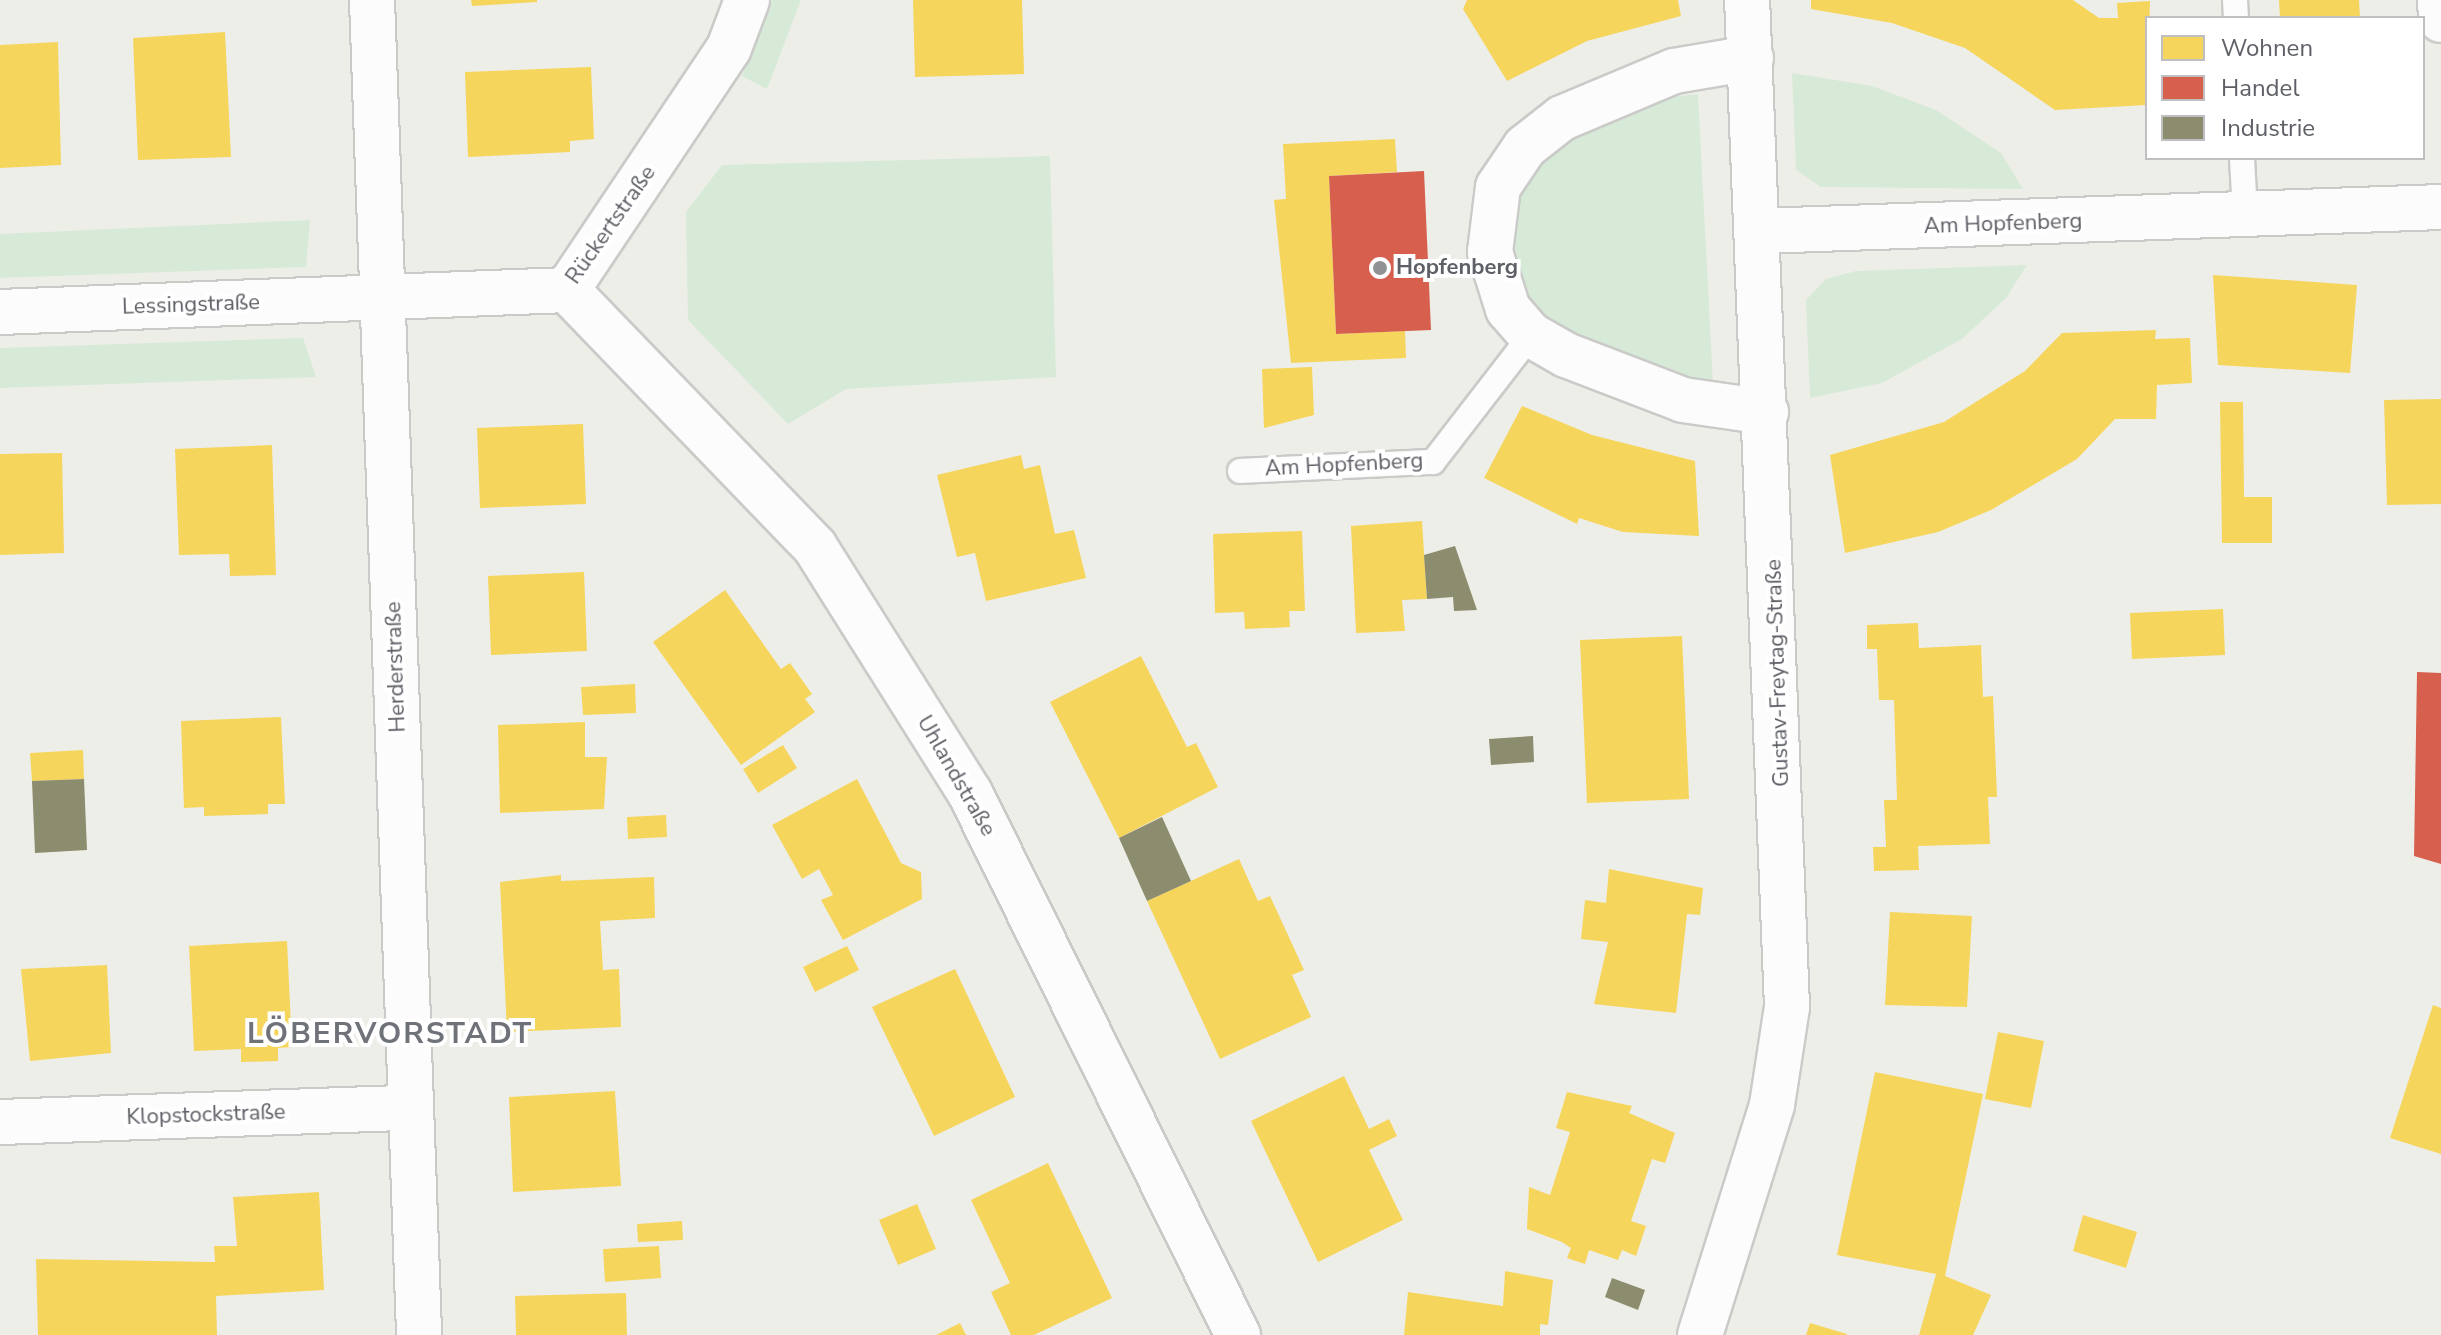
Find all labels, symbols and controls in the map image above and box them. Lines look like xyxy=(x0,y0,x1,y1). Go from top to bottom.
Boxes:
legend xyxy=(2145,16,2425,160)
text: Wohnen xyxy=(2221,32,2313,64)
text: Handel xyxy=(2221,72,2299,104)
text: Industrie xyxy=(2221,112,2315,144)
street label: Rückertstraße xyxy=(560,161,662,289)
street label: Am Hopfenberg xyxy=(1923,208,2083,240)
place label: Hopfenberg xyxy=(1396,255,1518,281)
marker: Hopfenberg xyxy=(1371,259,1389,277)
street label: Lessingstraße xyxy=(122,289,260,321)
street label: Am Hopfenberg xyxy=(1264,448,1424,482)
street label: Gustav-Freytag-Straße xyxy=(1761,559,1795,787)
street label: Herderstraße xyxy=(381,601,411,733)
street label: Uhlandstraße xyxy=(911,711,1001,841)
district label: LÖBERVORSTADT xyxy=(247,1016,533,1052)
street label: Klopstockstraße xyxy=(126,1099,286,1131)

